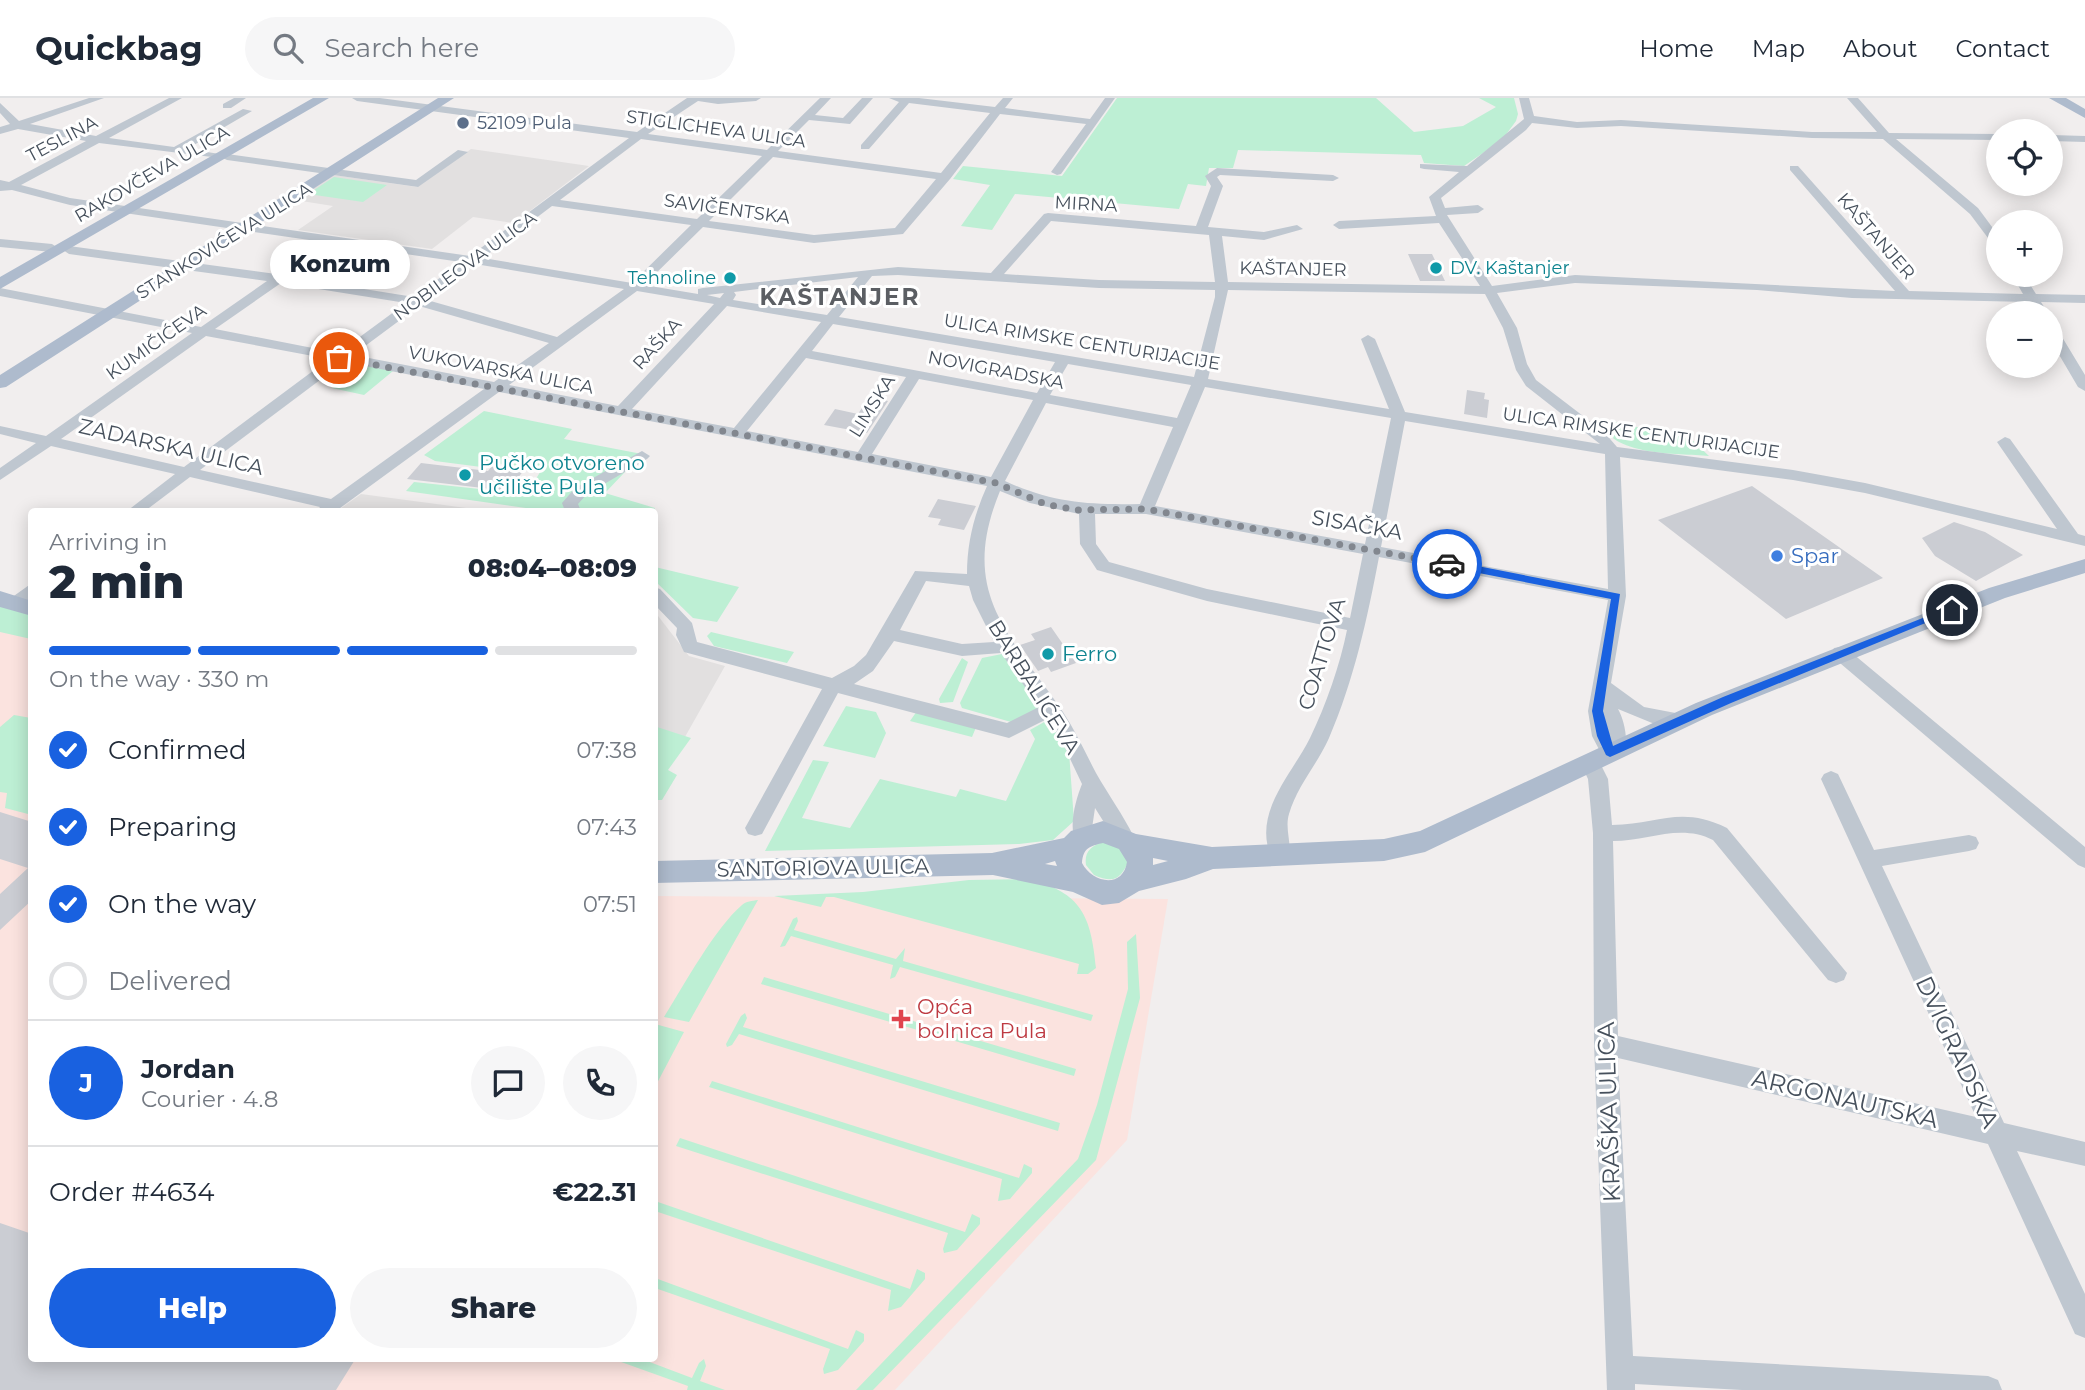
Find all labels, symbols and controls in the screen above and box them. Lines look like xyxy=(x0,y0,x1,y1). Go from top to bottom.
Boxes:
search box xyxy=(245,17,735,80)
text: Quickbag xyxy=(35,28,203,68)
icon: search xyxy=(269,29,307,67)
text: Search here xyxy=(325,32,479,64)
text: Home xyxy=(1639,34,1714,63)
text: Map xyxy=(1752,34,1805,63)
text: About xyxy=(1843,34,1917,63)
text: Contact xyxy=(1955,34,2050,63)
street label: STIGLICHEVA ULICA xyxy=(625,106,807,153)
street label: TESLINA xyxy=(23,111,101,167)
place label: 52109 Pula xyxy=(477,112,572,134)
marker: 52109 Pula xyxy=(455,115,471,131)
map controls xyxy=(1986,119,2063,378)
button: locate xyxy=(1986,119,2063,196)
street label: RAKOVČEVA ULICA xyxy=(71,121,233,227)
street label: STANKOVIĆEVA ULICA xyxy=(132,178,316,304)
street label: KAŠTANJER xyxy=(1832,188,1920,284)
street label: SAVIČENTSKA xyxy=(663,189,791,229)
street label: MIRNA xyxy=(1054,191,1118,217)
street label: NOBILEOVA ULICA xyxy=(389,207,541,325)
button: + xyxy=(1986,210,2063,287)
callout: Konzum xyxy=(269,239,409,288)
text: Konzum xyxy=(290,250,390,278)
street label: KAŠTANJER xyxy=(1239,257,1347,281)
place label: DV. Kaštanjer xyxy=(1450,257,1570,279)
marker: DV. Kaštanjer xyxy=(1428,260,1444,276)
place label: Tehnoline xyxy=(627,267,716,289)
marker: Tehnoline xyxy=(722,270,738,286)
district label: KAŠTANJER xyxy=(760,283,920,311)
street label: KUMIČIĆEVA xyxy=(102,299,210,385)
button: − xyxy=(1986,301,2063,378)
street label: ULICA RIMSKE CENTURIJACIJE xyxy=(942,309,1222,375)
street label: RAŠKA xyxy=(628,313,686,374)
pin xyxy=(309,328,369,388)
icon: bag xyxy=(320,339,358,377)
street label: VUKOVARSKA ULICA xyxy=(407,341,596,399)
street label: NOVIGRADSKA xyxy=(926,346,1066,394)
street label: LIMSKA xyxy=(844,371,900,441)
street label: ULICA RIMSKE CENTURIJACIJE xyxy=(1501,403,1781,463)
street label: ZADARSKA ULICA xyxy=(76,413,267,480)
place label: Pučko otvoreno učilište Pula xyxy=(479,450,645,499)
marker: Pučko otvoreno učilište Pula xyxy=(457,467,473,483)
street label: SISAČKA xyxy=(1310,504,1405,545)
text: Arriving in xyxy=(49,528,168,556)
courier xyxy=(1412,529,1482,599)
place label: Spar xyxy=(1791,543,1839,568)
icon: car xyxy=(1428,545,1466,583)
marker: Spar xyxy=(1769,548,1785,564)
text: 08:04–08:09 xyxy=(468,552,637,584)
text: 2 min xyxy=(49,553,184,610)
pin xyxy=(1922,580,1982,640)
icon: home xyxy=(1933,591,1971,629)
street label: COATTOVA xyxy=(1293,594,1351,713)
street label: BARBALIĆEVA xyxy=(983,615,1086,759)
place label: Ferro xyxy=(1062,641,1117,666)
marker: Ferro xyxy=(1040,646,1056,662)
text: On the way · 330 m xyxy=(49,665,269,693)
icon: check xyxy=(49,731,87,769)
text: Confirmed xyxy=(108,734,247,766)
text: 07:38 xyxy=(576,736,637,764)
icon: check xyxy=(49,808,87,846)
text: Preparing xyxy=(108,811,237,843)
text: 07:43 xyxy=(576,813,637,841)
street label: SANTORIOVA ULICA xyxy=(716,853,930,882)
icon: check xyxy=(49,885,87,923)
text: On the way xyxy=(108,888,256,920)
text: 07:51 xyxy=(583,890,637,918)
text: Delivered xyxy=(108,965,232,997)
street label: DVIGRADSKA xyxy=(1910,971,2006,1133)
place label: Opća bolnica Pula xyxy=(917,994,1047,1043)
marker: Opća bolnica Pula xyxy=(891,1009,911,1029)
street label: KRAŠKA ULICA xyxy=(1591,1021,1626,1203)
button: chat xyxy=(471,1046,545,1120)
button: phone xyxy=(563,1046,637,1120)
text: Jordan xyxy=(141,1053,235,1085)
street label: ARGONAUTSKA xyxy=(1749,1063,1942,1134)
text: J xyxy=(79,1067,93,1099)
text: Courier · 4.8 xyxy=(141,1085,278,1113)
text: Order #4634 xyxy=(49,1176,214,1208)
text: €22.31 xyxy=(552,1176,637,1208)
button: Help xyxy=(49,1268,336,1348)
button: Share xyxy=(350,1268,637,1348)

